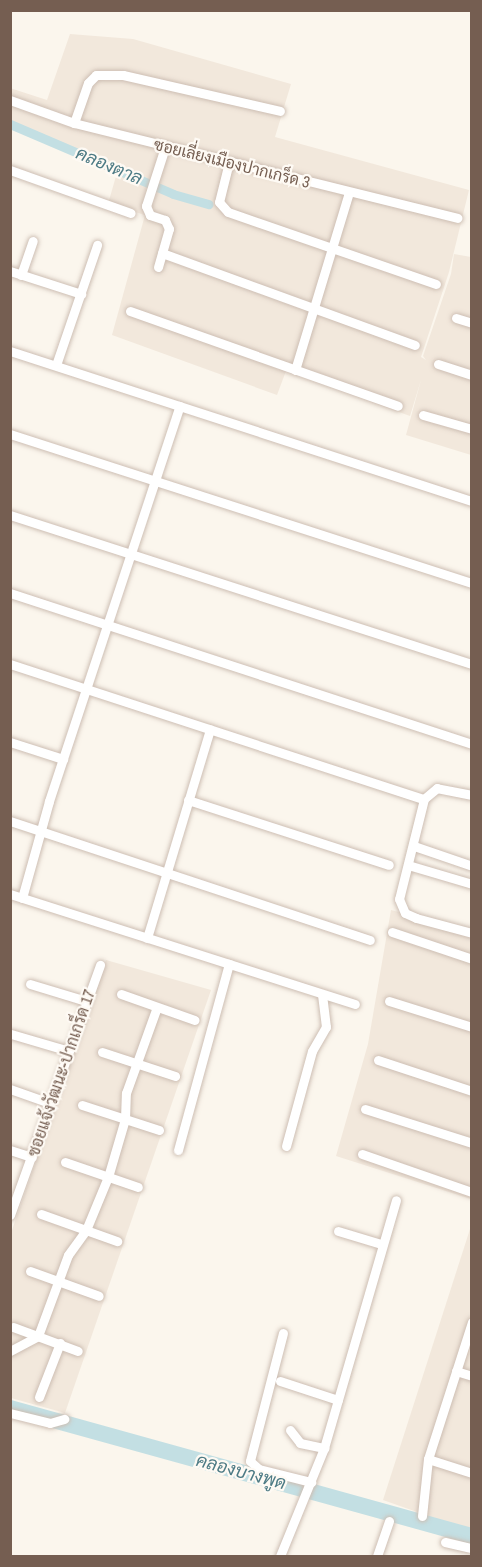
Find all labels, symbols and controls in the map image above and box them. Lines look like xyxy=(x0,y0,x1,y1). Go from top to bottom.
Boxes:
street label: ซอยเลี่ยงเมืองปากเกร็ด 3 xyxy=(152,134,312,192)
water label: คลองตาล xyxy=(73,142,145,190)
street label: ซอยแจ้งวัฒนะ-ปากเกร็ด 17 xyxy=(23,987,99,1159)
water label: คลองบางพูด xyxy=(194,1450,288,1494)

